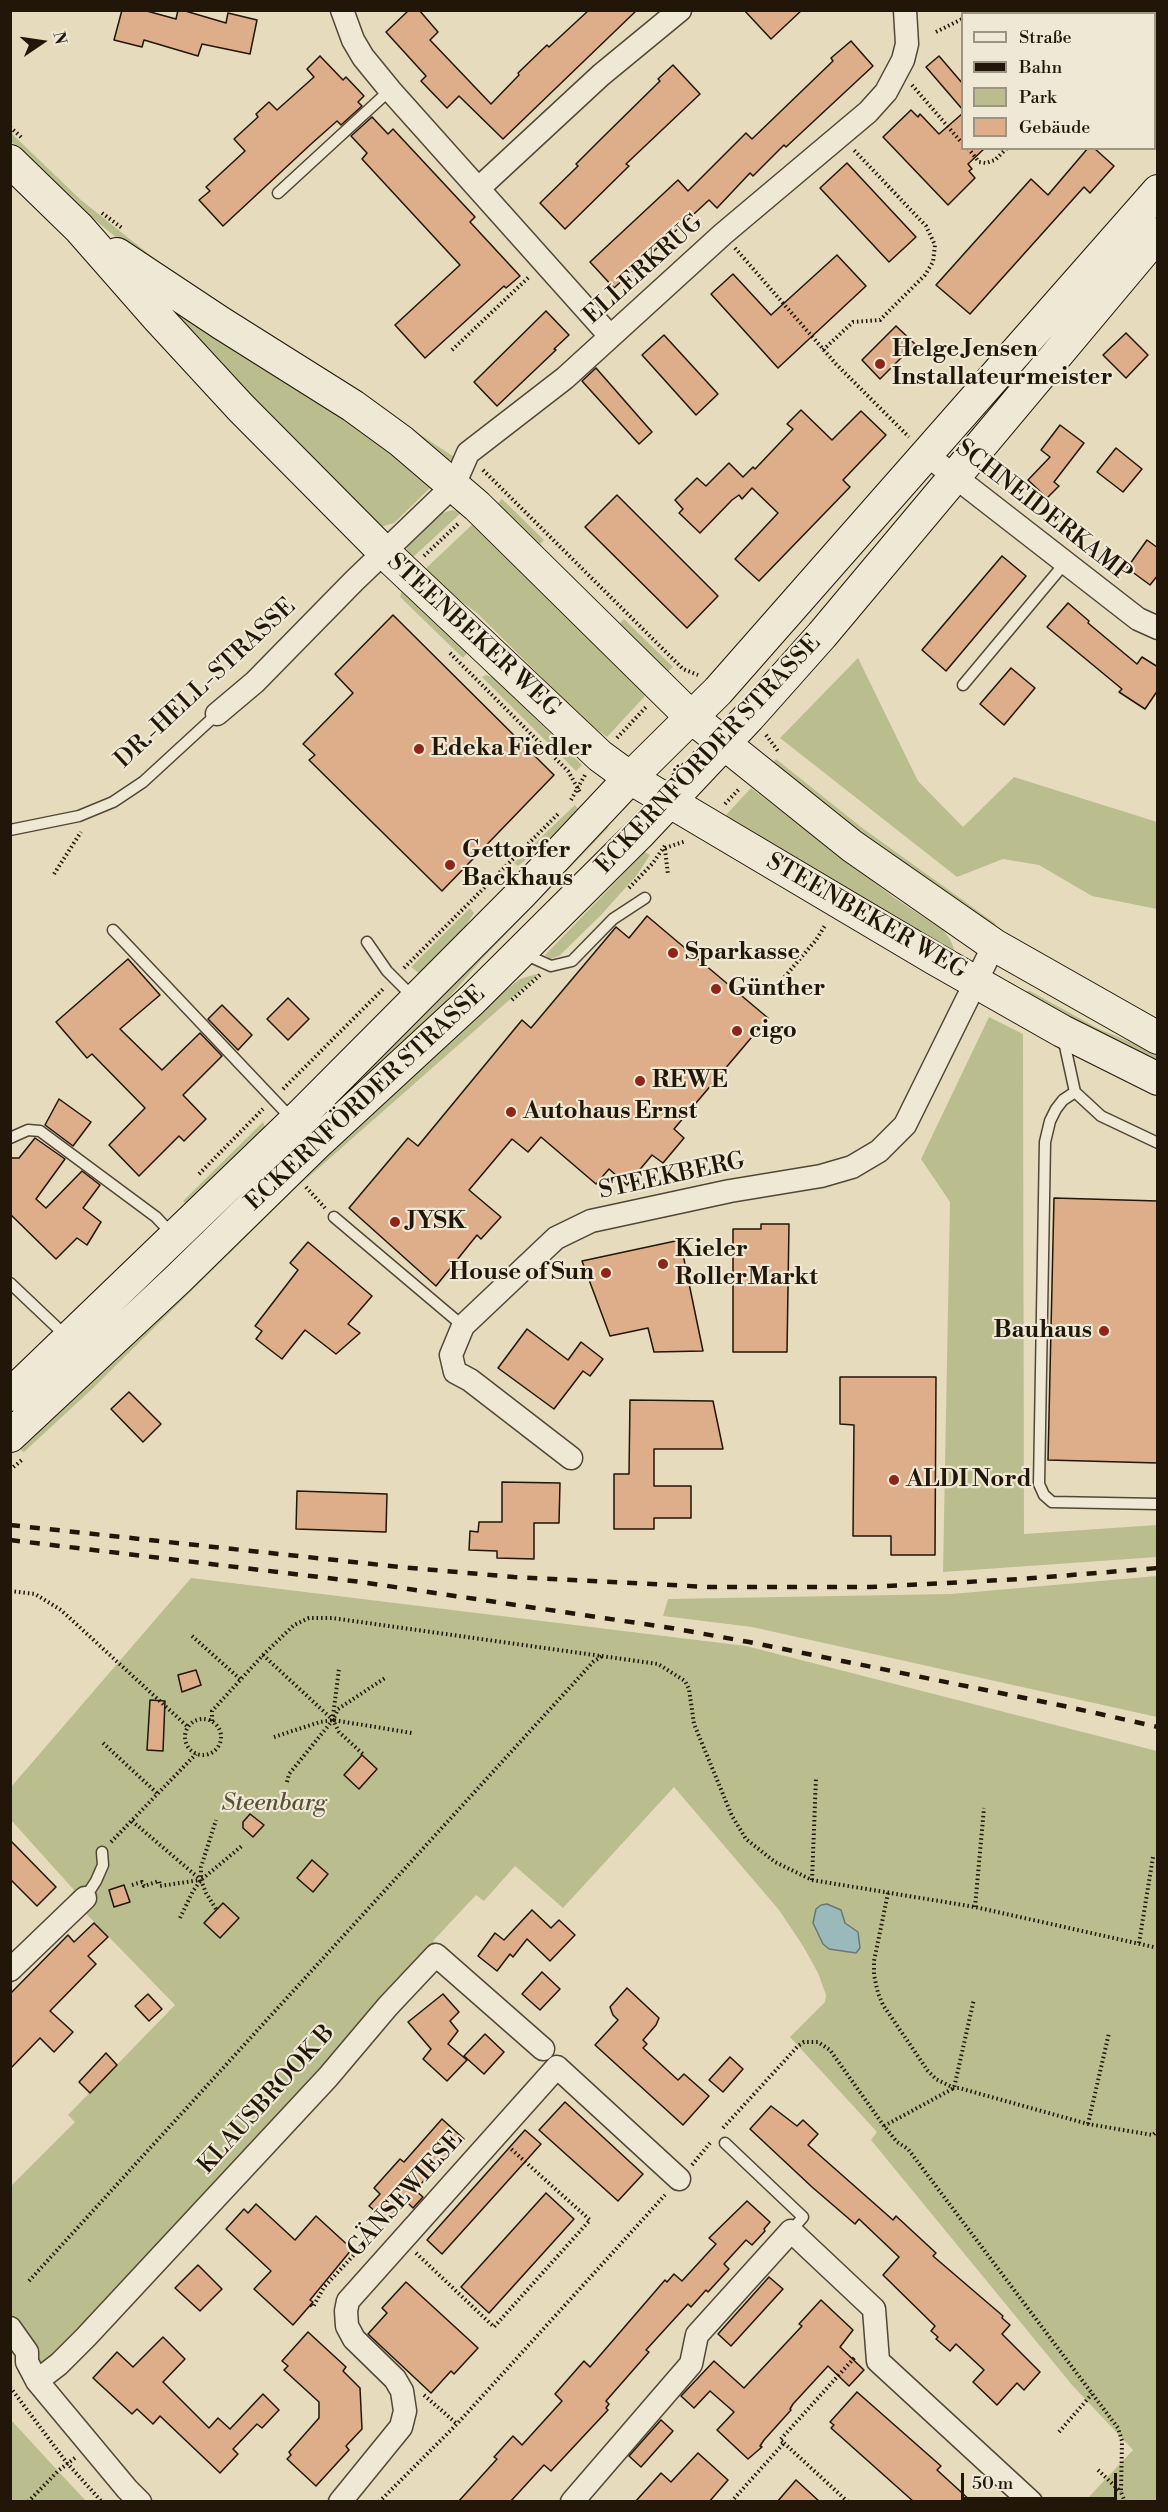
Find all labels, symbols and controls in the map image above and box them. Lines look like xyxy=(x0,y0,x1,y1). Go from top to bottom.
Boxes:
north arrow xyxy=(12,12,72,72)
legend xyxy=(961,12,1156,150)
text: Straße xyxy=(1019,26,1072,49)
text: N xyxy=(48,30,71,46)
text: Bahn xyxy=(1019,56,1062,79)
text: Park xyxy=(1019,86,1056,109)
text: Gebäude xyxy=(1019,116,1090,139)
street label: ELLERKRUG xyxy=(578,209,710,331)
place label: Helge Jensen Installateurmeister xyxy=(892,336,1113,392)
marker: Helge Jensen Installateurmeister xyxy=(873,357,887,371)
street label: SCHNEIDERKAMP xyxy=(949,434,1137,590)
street label: STEENBEKER WEG xyxy=(380,548,566,724)
street label: DR.-HELL-STRASSE xyxy=(110,593,302,775)
street label: ECKERNFÖRDER STRASSE xyxy=(590,629,828,881)
place label: Edeka Fiedler xyxy=(431,735,592,763)
marker: Edeka Fiedler xyxy=(412,742,426,756)
place label: Gettorfer Backhaus xyxy=(462,837,573,893)
street label: STEENBEKER WEG xyxy=(761,848,971,986)
marker: Gettorfer Backhaus xyxy=(443,858,457,872)
place label: Sparkasse xyxy=(685,939,800,967)
marker: Sparkasse xyxy=(666,946,680,960)
place label: Günther xyxy=(728,975,825,1003)
street label: ECKERNFÖRDER STRASSE xyxy=(240,980,492,1218)
marker: Günther xyxy=(709,982,723,996)
place label: cigo xyxy=(749,1017,797,1045)
marker: cigo xyxy=(730,1024,744,1038)
place label: REWE xyxy=(652,1067,728,1095)
marker: REWE xyxy=(633,1074,647,1088)
place label: Autohaus Ernst xyxy=(523,1098,697,1126)
marker: Autohaus Ernst xyxy=(504,1105,518,1119)
street label: STEEKBERG xyxy=(596,1147,748,1207)
place label: JYSK xyxy=(407,1208,466,1236)
marker: JYSK xyxy=(388,1215,402,1229)
place label: Kieler RollerMarkt xyxy=(675,1236,818,1292)
marker: Kieler RollerMarkt xyxy=(656,1257,670,1271)
place label: House of Sun xyxy=(449,1259,594,1287)
marker: House of Sun xyxy=(599,1266,613,1280)
place label: Bauhaus xyxy=(993,1317,1092,1345)
marker: Bauhaus xyxy=(1097,1324,1111,1338)
place label: ALDI Nord xyxy=(906,1466,1032,1494)
marker: ALDI Nord xyxy=(887,1473,901,1487)
park label: Steenbarg xyxy=(221,1790,327,1818)
street label: KLAUSBROOK B xyxy=(192,2019,342,2181)
street label: GÄNSEWIESE xyxy=(342,2126,470,2264)
scale bar xyxy=(964,2461,1120,2499)
text: 50 m xyxy=(972,2472,1013,2495)

